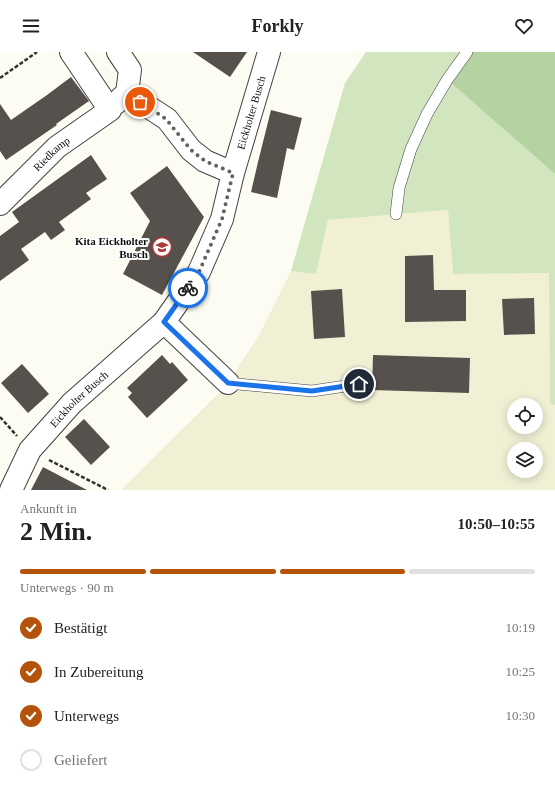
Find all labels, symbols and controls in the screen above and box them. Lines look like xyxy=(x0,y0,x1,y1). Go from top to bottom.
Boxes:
icon: menu xyxy=(20,15,42,37)
icon: heart xyxy=(513,15,535,37)
text: Forkly xyxy=(252,16,304,36)
street label: Eickholter Busch xyxy=(234,74,268,151)
pin xyxy=(123,85,157,119)
icon: bag xyxy=(129,91,151,113)
street label: Riedkamp xyxy=(31,134,72,173)
place label: Kita Eickholter Busch xyxy=(75,235,148,260)
school or university icon: Kita Eickholter Busch xyxy=(151,236,173,258)
courier xyxy=(168,268,208,308)
icon: bike xyxy=(177,277,199,299)
pin xyxy=(342,367,376,401)
street label: Eickholter Busch xyxy=(47,368,111,430)
icon: home xyxy=(348,373,370,395)
map controls xyxy=(507,398,543,478)
button: locate xyxy=(507,398,543,434)
button: layers xyxy=(507,442,543,478)
text: Ankunft in xyxy=(20,501,77,516)
text: 10:50–10:55 xyxy=(458,516,535,532)
text: 2 Min. xyxy=(20,517,92,546)
text: Unterwegs · 90 m xyxy=(20,580,114,595)
icon: check xyxy=(20,617,42,639)
text: Bestätigt xyxy=(54,620,107,636)
text: 10:19 xyxy=(505,620,535,635)
icon: check xyxy=(20,661,42,683)
text: In Zubereitung xyxy=(54,664,144,680)
text: 10:25 xyxy=(505,664,535,679)
icon: check xyxy=(20,705,42,727)
text: Unterwegs xyxy=(54,708,119,724)
text: 10:30 xyxy=(505,708,535,723)
text: Geliefert xyxy=(54,752,107,768)

